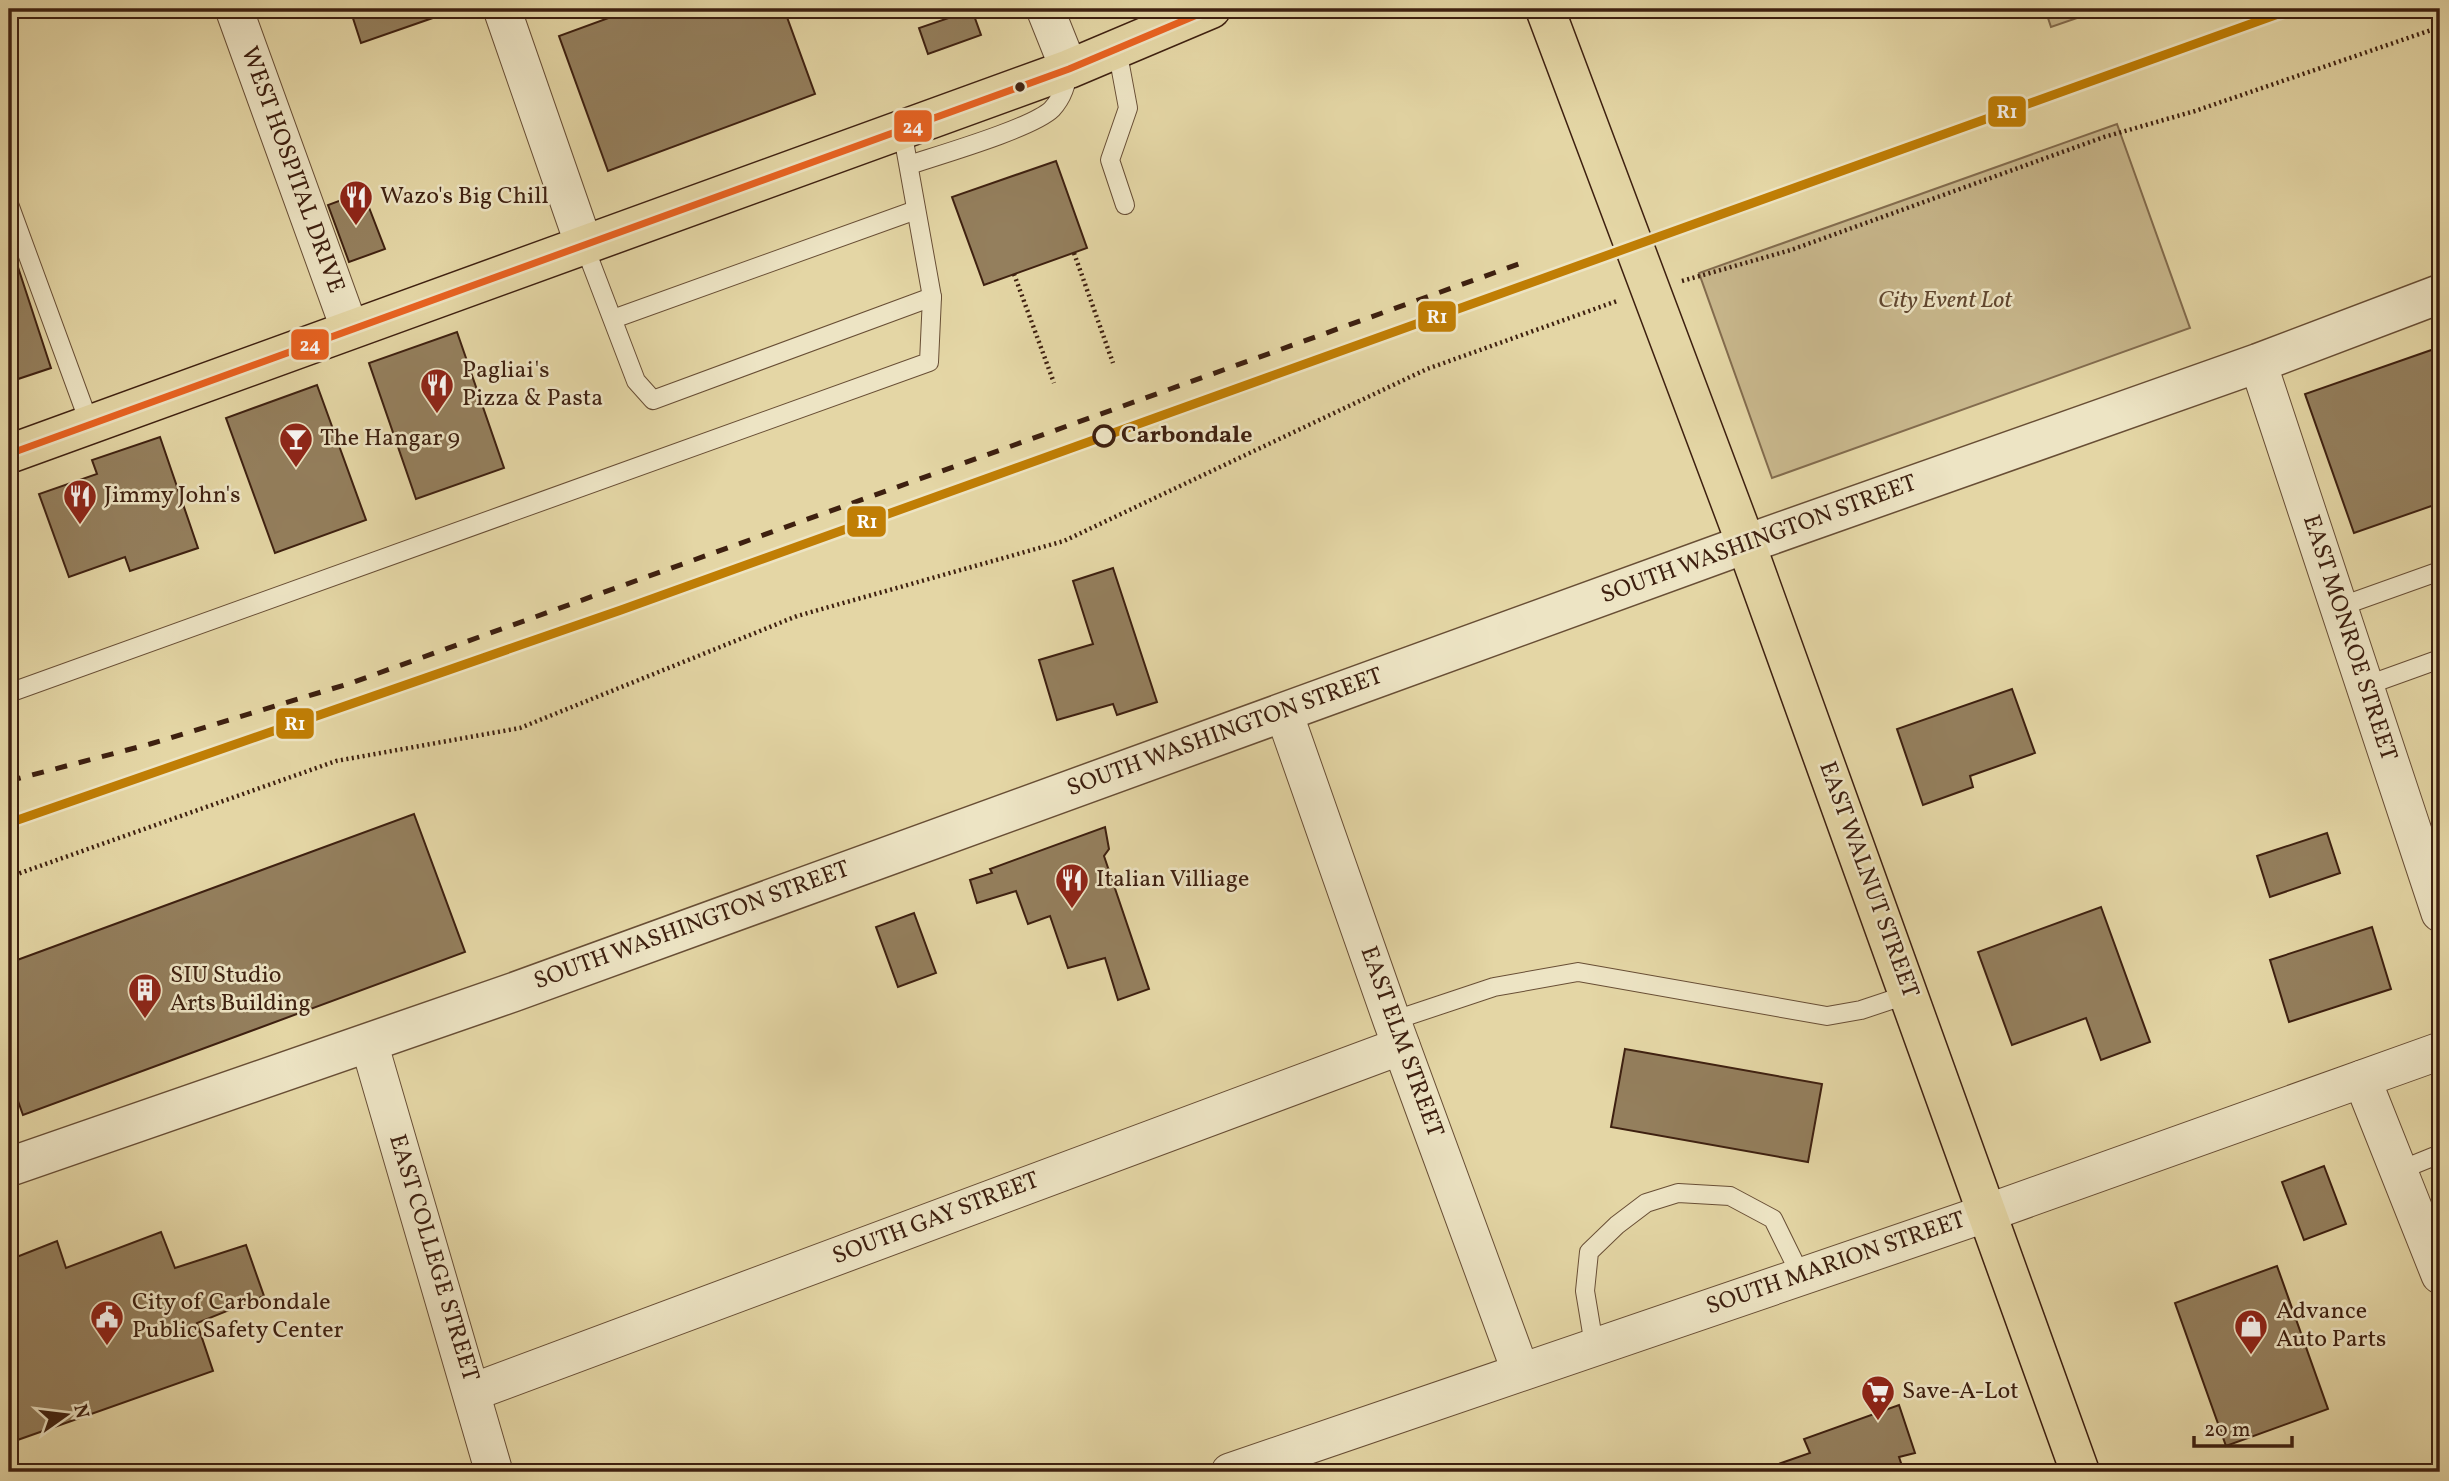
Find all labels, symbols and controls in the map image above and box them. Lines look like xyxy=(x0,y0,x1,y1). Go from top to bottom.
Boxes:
street label: WEST HOSPITAL DRIVE xyxy=(231,42,353,298)
unlabelled marker xyxy=(1013,80,1027,94)
line badge: R1 xyxy=(1987,95,2027,128)
text: R1 xyxy=(1997,100,2017,126)
line badge: 24 xyxy=(893,109,933,143)
text: 24 xyxy=(902,115,924,141)
restaurant icon: Wazo's Big Chill xyxy=(337,178,375,227)
place label: Wazo's Big Chill xyxy=(380,180,549,214)
park label: City Event Lot xyxy=(1878,284,2013,318)
line badge: R1 xyxy=(1417,300,1457,333)
text: R1 xyxy=(1427,305,1447,331)
line badge: 24 xyxy=(290,328,330,361)
text: 24 xyxy=(299,333,321,359)
place label: Pagliai's Pizza & Pasta xyxy=(462,354,603,416)
restaurant icon: Pagliai's Pizza & Pasta xyxy=(418,366,456,415)
place label: Carbondale xyxy=(1121,419,1253,453)
bar icon: The Hangar 9 xyxy=(277,420,315,469)
place label: The Hangar 9 xyxy=(320,422,460,456)
marker: Carbondale xyxy=(1093,425,1115,447)
street label: SOUTH WASHINGTON STREET xyxy=(1596,467,1922,613)
restaurant icon: Jimmy John's xyxy=(61,477,99,526)
place label: Jimmy John's xyxy=(104,479,241,513)
line badge: R1 xyxy=(846,505,887,538)
text: R1 xyxy=(857,510,877,536)
street label: EAST MONROE STREET xyxy=(2293,511,2405,765)
street label: SOUTH WASHINGTON STREET xyxy=(1062,660,1388,806)
line badge: R1 xyxy=(275,707,315,740)
text: R1 xyxy=(285,712,305,738)
street label: EAST WALNUT STREET xyxy=(1809,757,1927,1003)
street label: SOUTH WASHINGTON STREET xyxy=(529,853,855,999)
restaurant icon: Italian Villiage xyxy=(1053,861,1091,910)
place label: Italian Villiage xyxy=(1096,863,1249,897)
street label: EAST ELM STREET xyxy=(1351,942,1451,1142)
place label: SIU Studio Arts Building xyxy=(170,959,311,1021)
building icon: SIU Studio Arts Building xyxy=(126,971,164,1020)
street label: EAST COLLEGE STREET xyxy=(379,1130,487,1386)
street label: SOUTH GAY STREET xyxy=(828,1164,1044,1274)
street label: SOUTH MARION STREET xyxy=(1702,1204,1970,1324)
place label: City of Carbondale Public Safety Center xyxy=(132,1286,344,1348)
place label: Advance Auto Parts xyxy=(2276,1295,2386,1357)
public building icon: City of Carbondale Public Safety Center xyxy=(88,1298,126,1347)
shop icon: Advance Auto Parts xyxy=(2232,1307,2270,1356)
supermarket icon: Save-A-Lot xyxy=(1859,1373,1897,1422)
place label: Save-A-Lot xyxy=(1902,1375,2019,1409)
north arrow xyxy=(32,1380,102,1450)
text: N xyxy=(66,1402,95,1421)
scale bar xyxy=(2194,1404,2292,1448)
text: 20 m xyxy=(2204,1416,2250,1445)

